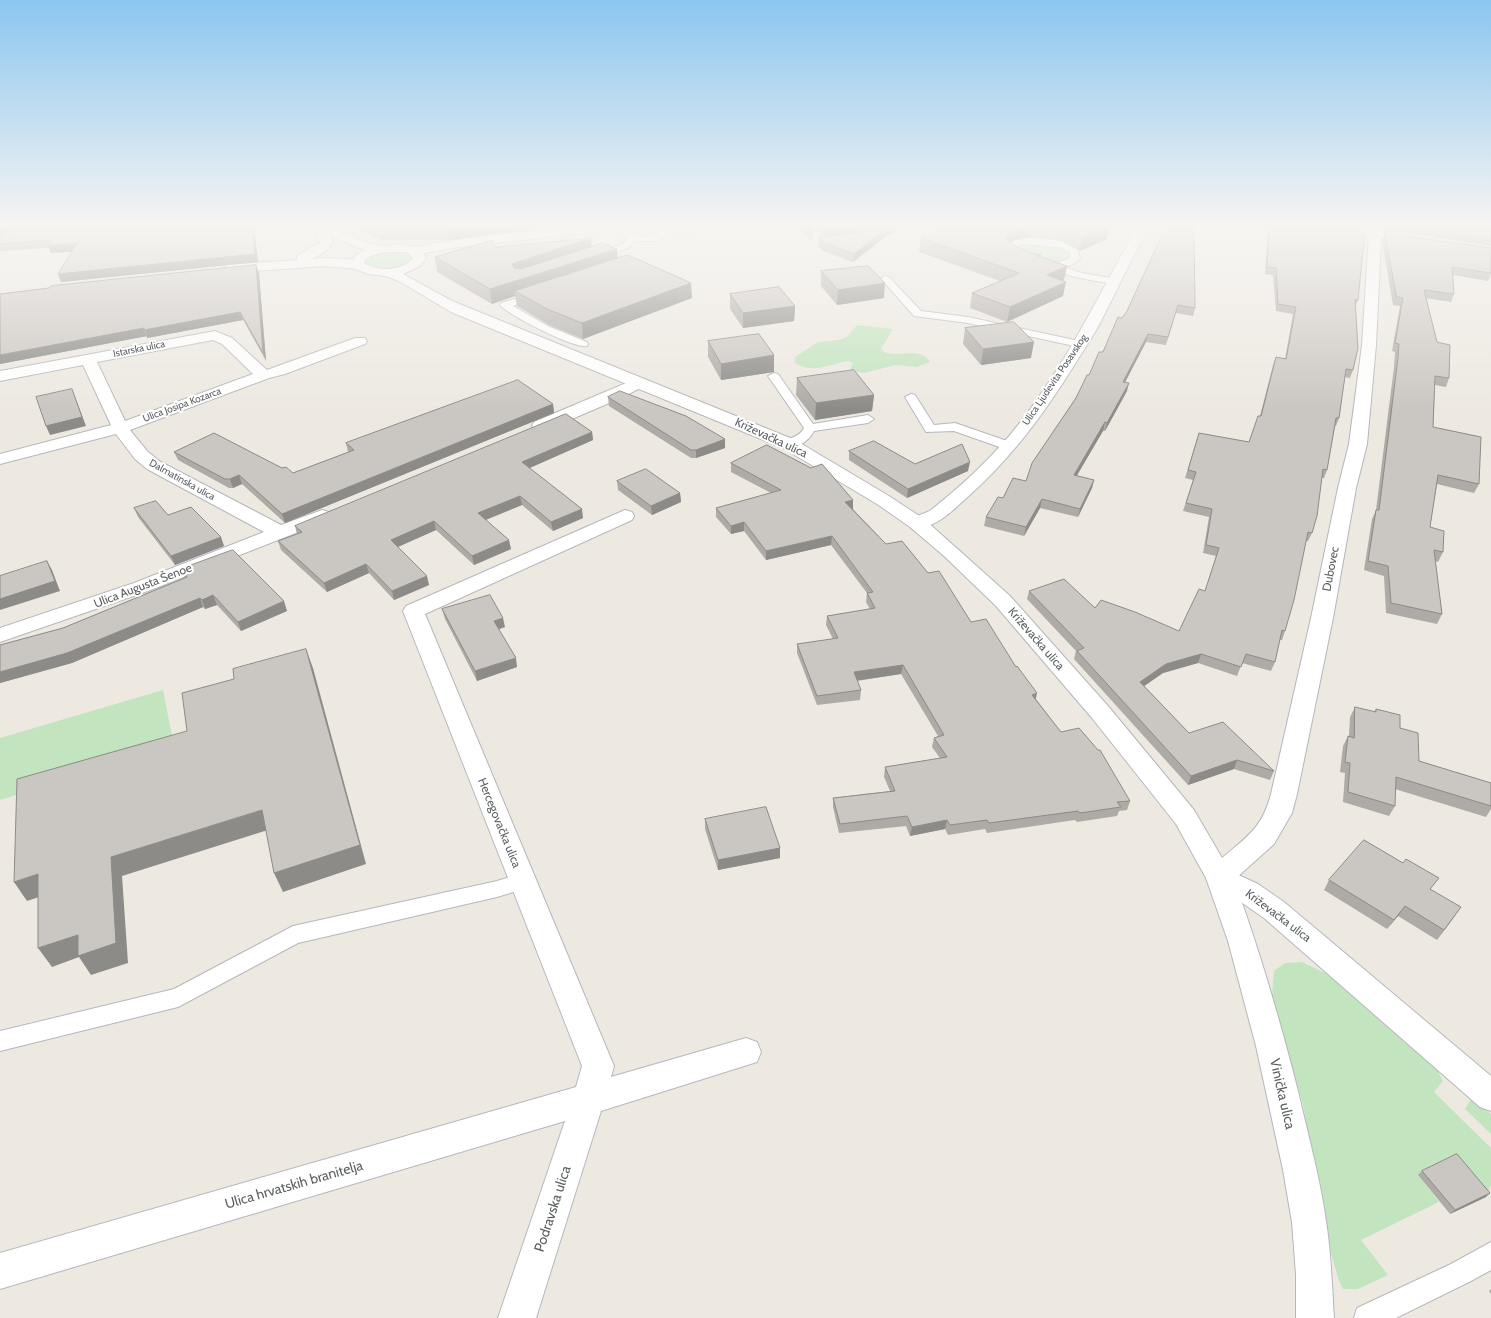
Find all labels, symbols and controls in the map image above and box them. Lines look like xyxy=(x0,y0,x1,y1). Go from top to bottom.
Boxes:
street label: Ulica Ljudevita Posavskog xyxy=(1020,332,1090,428)
street label: Istarska ulica xyxy=(112,338,166,360)
street label: Ulica Josipa Kozarca xyxy=(141,385,223,425)
street label: Križevačka ulica xyxy=(732,415,810,461)
street label: Dalmatinska ulica xyxy=(147,457,217,503)
street label: Dubovec xyxy=(1320,545,1342,593)
street label: Ulica Augusta Šenoe xyxy=(92,561,194,611)
street label: Križevačka ulica xyxy=(1005,605,1067,673)
street label: Hercegovačka ulica xyxy=(474,776,524,870)
street label: Križevačka ulica xyxy=(1242,887,1314,945)
street label: Vinička ulica xyxy=(1266,1057,1298,1131)
street label: Ulica hrvatskih branitelja xyxy=(223,1157,365,1213)
street label: Podravska ulica xyxy=(531,1164,575,1254)

